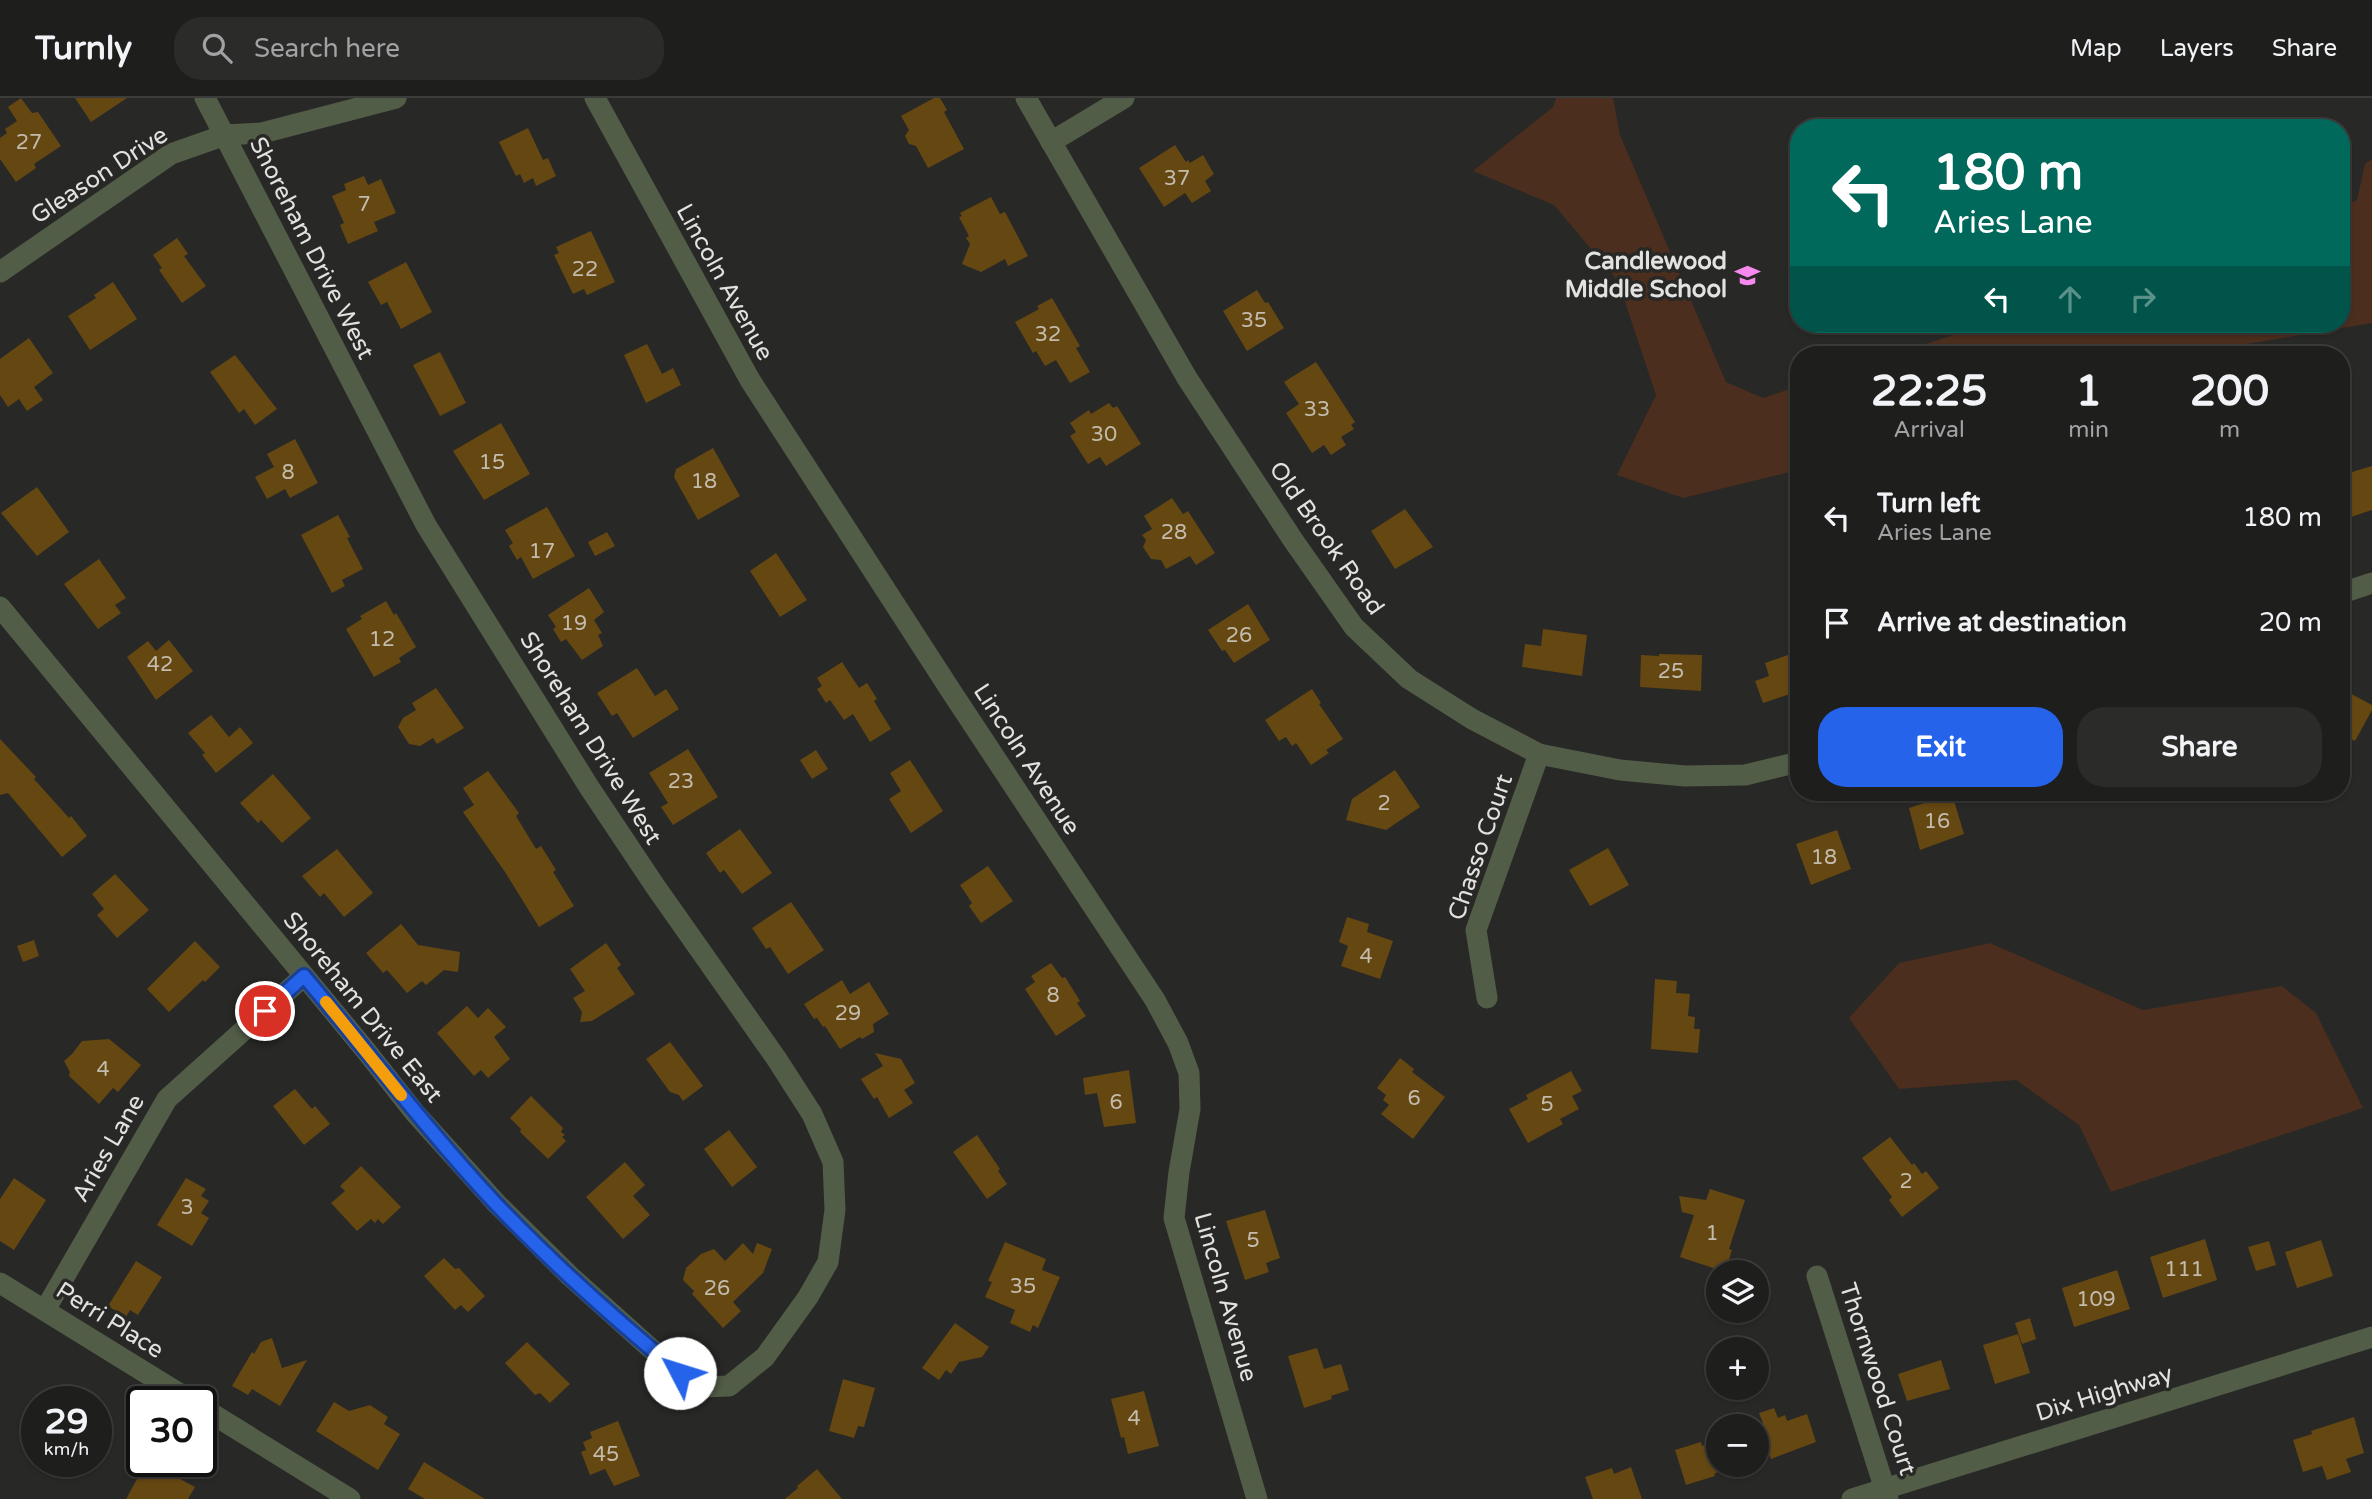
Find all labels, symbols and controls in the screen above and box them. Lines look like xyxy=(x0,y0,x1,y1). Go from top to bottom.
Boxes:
search box xyxy=(174,17,664,80)
text: Turnly xyxy=(35,29,132,68)
icon: search xyxy=(198,29,236,67)
text: Search here xyxy=(254,33,400,64)
text: Map xyxy=(2070,34,2122,63)
text: Layers xyxy=(2160,34,2234,63)
text: Share xyxy=(2272,34,2337,63)
street label: Gleason Drive xyxy=(25,120,173,230)
house number: 27 xyxy=(16,130,42,155)
street label: Shoreham Drive West xyxy=(243,132,380,364)
text: 180 m xyxy=(1933,144,2083,203)
icon: left xyxy=(1818,147,1909,238)
house number: 37 xyxy=(1164,166,1190,191)
house number: 7 xyxy=(357,192,371,217)
street label: Lincoln Avenue xyxy=(670,199,780,366)
text: Aries Lane xyxy=(1933,204,2093,242)
place label: Candlewood Middle School xyxy=(1565,247,1727,304)
house number: 22 xyxy=(572,257,598,282)
school or university icon: Candlewood Middle School xyxy=(1733,261,1761,289)
icon: left xyxy=(1978,280,2016,318)
icon: ahead xyxy=(2051,280,2089,318)
icon: right xyxy=(2124,280,2162,318)
house number: 35 xyxy=(1241,308,1267,333)
house number: 32 xyxy=(1035,322,1061,347)
text: 22:25 xyxy=(1871,366,1987,417)
text: 1 xyxy=(2075,366,2102,417)
text: 200 xyxy=(2190,366,2269,417)
house number: 33 xyxy=(1304,397,1330,422)
text: Arrival xyxy=(1894,416,1965,444)
text: min xyxy=(2068,416,2109,444)
text: m xyxy=(2219,416,2240,444)
house number: 30 xyxy=(1091,422,1117,447)
house number: 15 xyxy=(479,450,505,475)
street label: Old Brook Road xyxy=(1263,456,1390,621)
house number: 8 xyxy=(281,460,295,485)
house number: 18 xyxy=(691,469,717,494)
text: Turn left xyxy=(1877,488,1980,519)
icon: left xyxy=(1818,499,1856,537)
text: 180 m xyxy=(2242,502,2322,533)
text: Aries Lane xyxy=(1877,519,1992,547)
house number: 28 xyxy=(1161,520,1187,545)
house number: 17 xyxy=(529,539,555,564)
icon: arrive xyxy=(1818,604,1856,642)
text: Arrive at destination xyxy=(1877,607,2127,638)
text: 20 m xyxy=(2259,607,2322,638)
house number: 19 xyxy=(561,611,587,636)
house number: 26 xyxy=(1226,623,1252,648)
house number: 12 xyxy=(369,627,395,652)
street label: Shoreham Drive West xyxy=(513,627,668,850)
house number: 42 xyxy=(147,652,173,677)
house number: 25 xyxy=(1658,659,1684,684)
street label: Lincoln Avenue xyxy=(967,678,1086,840)
button: Exit xyxy=(1818,707,2063,787)
button: Share xyxy=(2077,707,2322,787)
house number: 23 xyxy=(668,769,694,794)
street label: Chasso Court xyxy=(1442,770,1519,924)
house number: 2 xyxy=(1377,791,1391,816)
house number: 16 xyxy=(1924,809,1950,834)
house number: 18 xyxy=(1811,845,1837,870)
street label: Shoreham Drive East xyxy=(277,906,449,1109)
house number: 4 xyxy=(1359,944,1373,969)
pin xyxy=(235,981,295,1041)
house number: 8 xyxy=(1046,983,1060,1008)
icon: arrive xyxy=(246,992,284,1030)
house number: 29 xyxy=(835,1001,861,1026)
house number: 4 xyxy=(96,1057,110,1082)
house number: 6 xyxy=(1407,1086,1421,1111)
street label: Aries Lane xyxy=(66,1089,151,1207)
house number: 6 xyxy=(1109,1090,1123,1115)
house number: 5 xyxy=(1540,1092,1554,1117)
house number: 2 xyxy=(1899,1169,1913,1194)
house number: 3 xyxy=(180,1195,194,1220)
street label: Lincoln Avenue xyxy=(1188,1209,1263,1385)
house number: 1 xyxy=(1705,1221,1719,1246)
house number: 5 xyxy=(1246,1228,1260,1253)
house number: 111 xyxy=(2164,1257,2204,1282)
map controls xyxy=(1706,1260,1769,1477)
button: layers xyxy=(1706,1260,1769,1323)
house number: 35 xyxy=(1010,1274,1036,1299)
street label: Perri Place xyxy=(50,1276,169,1365)
house number: 26 xyxy=(704,1276,730,1301)
street label: Thornwood Court xyxy=(1833,1279,1922,1479)
house number: 109 xyxy=(2076,1287,2116,1312)
position arrow xyxy=(643,1336,717,1410)
button: + xyxy=(1706,1337,1769,1400)
street label: Dix Highway xyxy=(2032,1359,2176,1428)
speed limit sign: 30 xyxy=(126,1386,217,1477)
text: 29 xyxy=(45,1401,88,1443)
house number: 4 xyxy=(1127,1406,1141,1431)
button: − xyxy=(1706,1414,1769,1477)
text: km/h xyxy=(44,1438,89,1460)
house number: 45 xyxy=(593,1442,619,1467)

